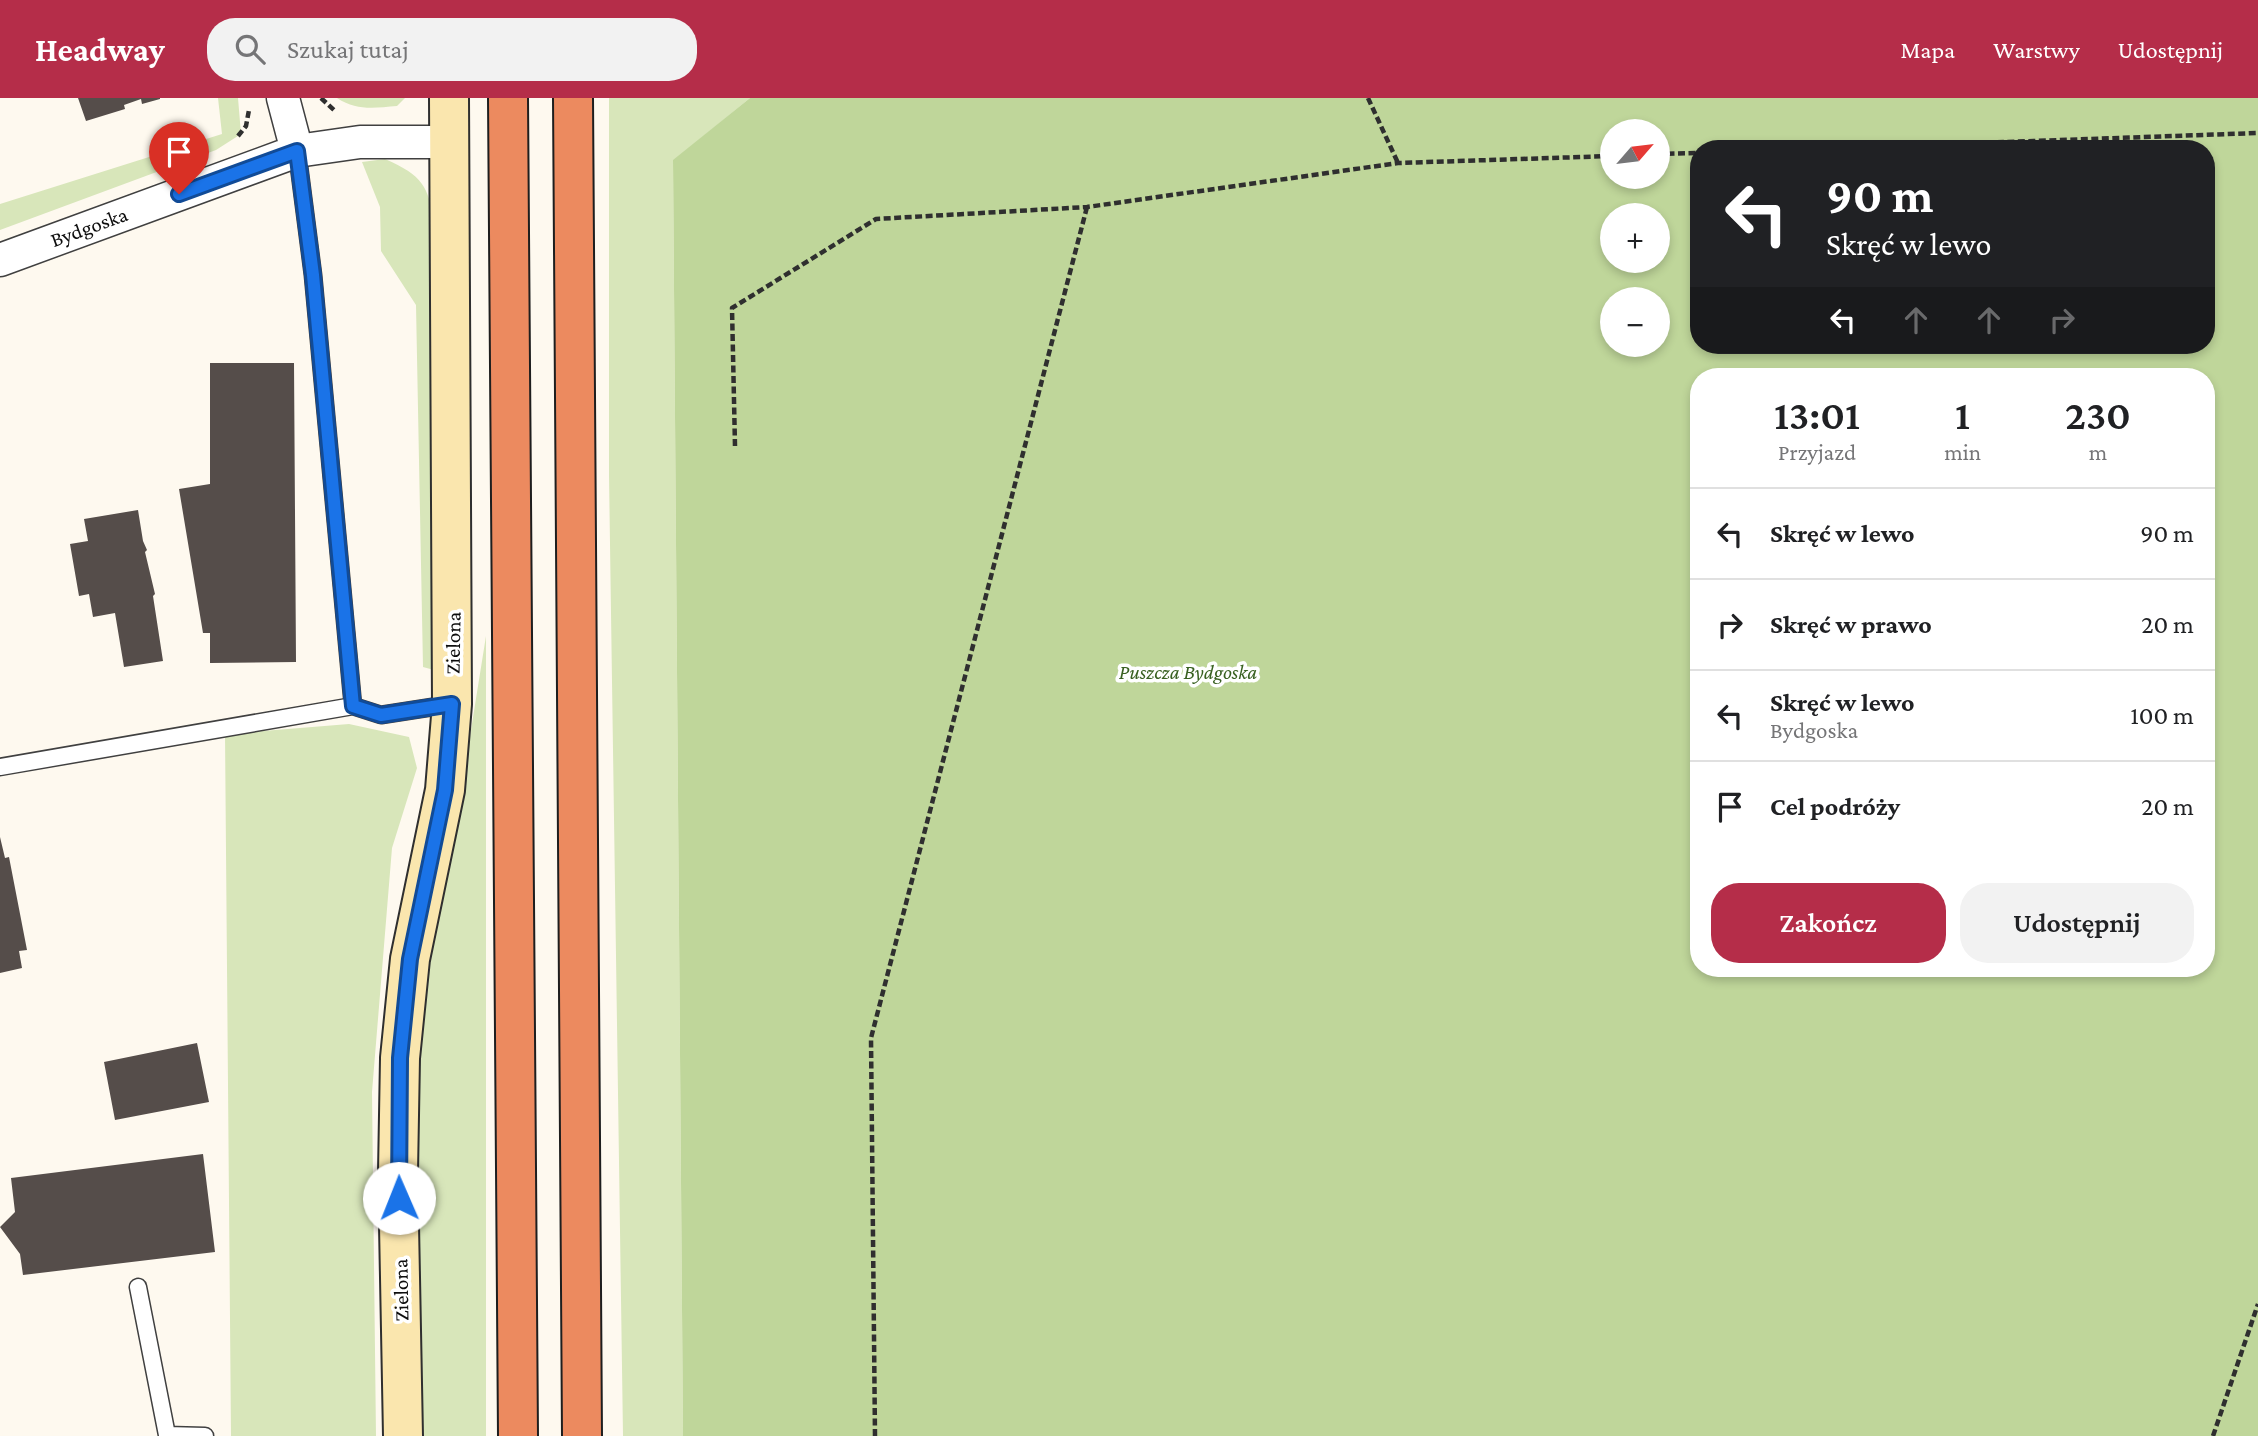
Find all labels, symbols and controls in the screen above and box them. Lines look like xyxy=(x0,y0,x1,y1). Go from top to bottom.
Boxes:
search box xyxy=(207,18,697,81)
icon: search xyxy=(231,30,269,68)
text: Headway xyxy=(35,31,165,68)
text: Szukaj tutaj xyxy=(287,35,409,64)
text: Mapa xyxy=(1900,36,1955,63)
text: Warstwy xyxy=(1993,36,2080,63)
text: Udostępnij xyxy=(2118,36,2223,63)
north arrow xyxy=(1600,119,1670,189)
map controls xyxy=(1600,119,1670,357)
pin xyxy=(149,122,209,194)
icon: arrive xyxy=(160,133,198,171)
icon: left xyxy=(1711,168,1802,259)
text: 90 m xyxy=(1826,168,1933,223)
street label: Bydgoska xyxy=(47,202,131,252)
button: + xyxy=(1600,203,1670,273)
text: Skręć w lewo xyxy=(1826,226,1991,262)
button: − xyxy=(1600,287,1670,357)
icon: left xyxy=(1824,301,1862,339)
icon: ahead xyxy=(1897,301,1935,339)
icon: ahead xyxy=(1970,301,2008,339)
icon: right xyxy=(2043,301,2081,339)
text: 13:01 xyxy=(1774,391,1860,438)
text: 1 xyxy=(1955,391,1970,438)
text: 230 xyxy=(2065,391,2131,438)
text: Przyjazd xyxy=(1778,439,1856,465)
text: min xyxy=(1944,439,1981,465)
text: m xyxy=(2089,439,2107,465)
icon: left xyxy=(1711,515,1749,553)
text: Skręć w lewo xyxy=(1770,519,1915,548)
text: 90 m xyxy=(2140,519,2194,548)
icon: right xyxy=(1711,606,1749,644)
text: Skręć w prawo xyxy=(1770,610,1932,639)
text: 20 m xyxy=(2141,610,2194,639)
street label: Zielona xyxy=(440,611,466,675)
park label: Puszcza Bydgoska xyxy=(1119,660,1257,684)
text: Skręć w lewo xyxy=(1770,688,1915,717)
icon: left xyxy=(1711,697,1749,735)
text: 100 m xyxy=(2130,701,2194,730)
text: Bydgoska xyxy=(1770,717,1858,743)
icon: arrive xyxy=(1711,788,1749,826)
text: Cel podróży xyxy=(1770,792,1900,821)
text: 20 m xyxy=(2141,792,2194,821)
button: Zakończ xyxy=(1711,883,1946,963)
button: Udostępnij xyxy=(1960,883,2194,963)
position arrow xyxy=(362,1161,436,1235)
street label: Zielona xyxy=(388,1258,414,1322)

